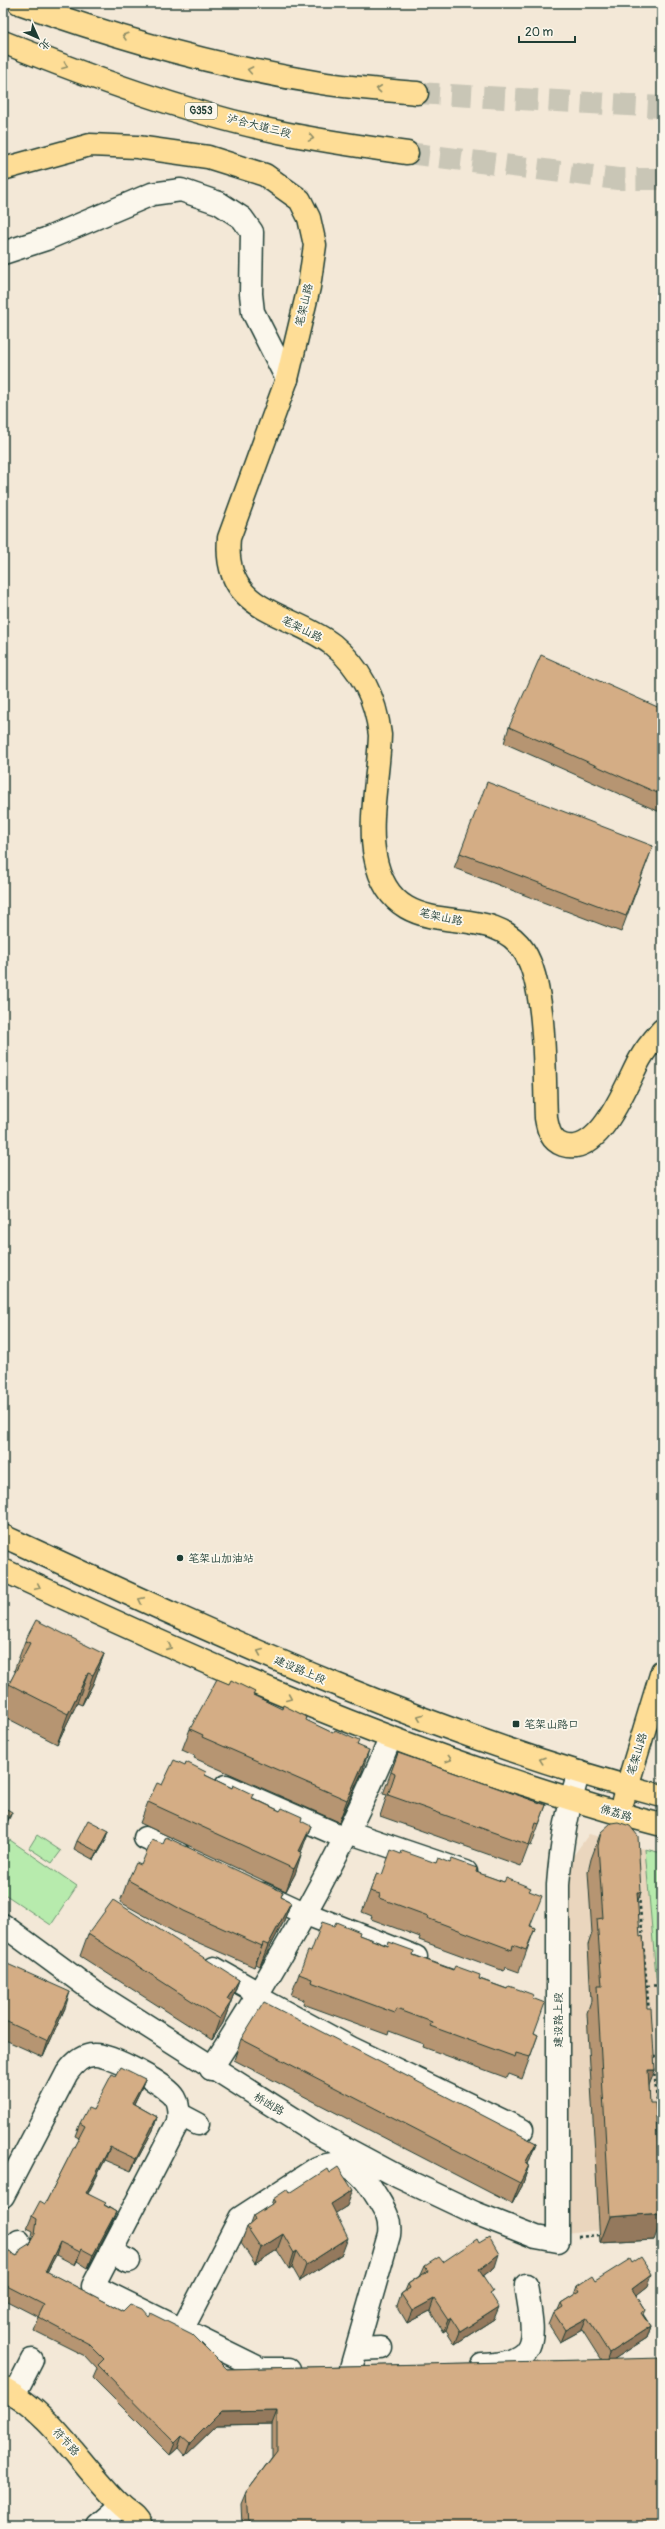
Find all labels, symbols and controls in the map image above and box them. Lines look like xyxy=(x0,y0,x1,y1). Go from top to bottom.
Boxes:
north arrow xyxy=(18,18,58,58)
scale bar xyxy=(519,18,575,44)
text: 20 m xyxy=(525,25,554,40)
one-way arrow xyxy=(121,32,128,41)
text: 北 xyxy=(36,36,53,53)
one-way arrow xyxy=(62,61,69,69)
one-way arrow xyxy=(247,66,253,74)
one-way arrow xyxy=(376,85,382,94)
road number: G353 xyxy=(185,103,217,119)
street label: 泸合大道三段 xyxy=(225,112,293,140)
one-way arrow xyxy=(308,134,314,142)
street label: 笔架山路 xyxy=(293,282,315,328)
street label: 笔架山路 xyxy=(279,614,325,644)
street label: 笔架山路 xyxy=(418,906,464,928)
place label: 笔架山加油站 xyxy=(188,1552,254,1565)
marker: 笔架山加油站 xyxy=(175,1553,185,1563)
one-way arrow xyxy=(34,1582,42,1590)
one-way arrow xyxy=(138,1597,146,1605)
one-way arrow xyxy=(165,1642,173,1650)
one-way arrow xyxy=(257,1649,264,1657)
street label: 建设路上段 xyxy=(272,1653,328,1687)
one-way arrow xyxy=(285,1694,292,1702)
one-way arrow xyxy=(416,1714,423,1722)
place label: 笔架山路口 xyxy=(524,1718,579,1731)
marker: 笔架山路口 xyxy=(511,1719,521,1729)
street label: 笔架山路 xyxy=(624,1731,650,1777)
one-way arrow xyxy=(446,1755,453,1763)
one-way arrow xyxy=(539,1756,546,1764)
street label: 佛荔路 xyxy=(598,1802,634,1824)
street label: 建设路上段 xyxy=(552,1993,565,2048)
street label: 桥凼路 xyxy=(252,2090,286,2118)
street label: 符节路 xyxy=(50,2425,82,2459)

